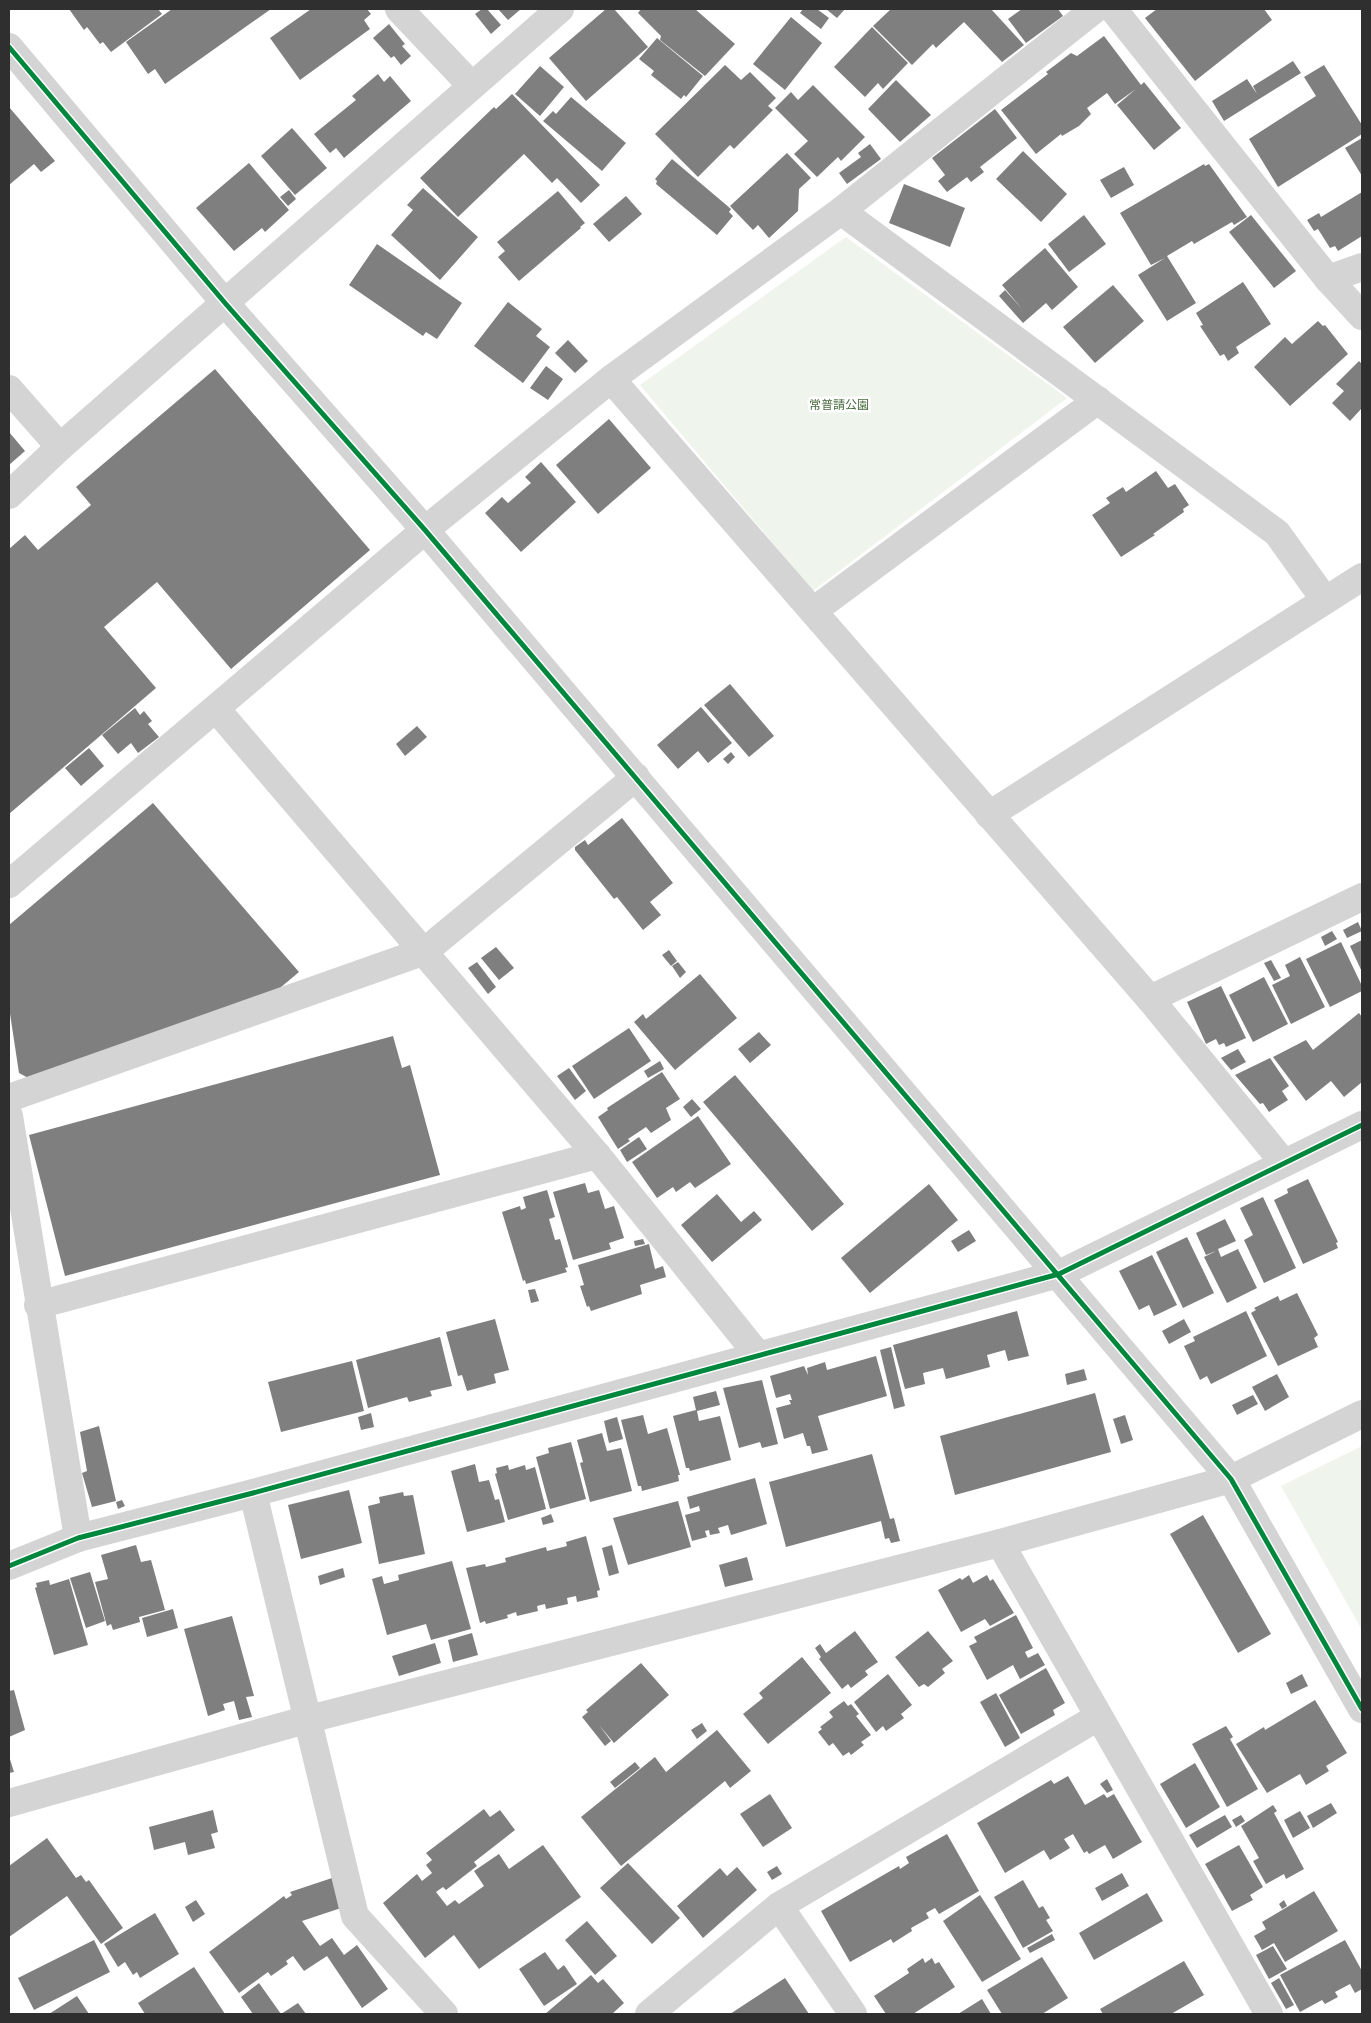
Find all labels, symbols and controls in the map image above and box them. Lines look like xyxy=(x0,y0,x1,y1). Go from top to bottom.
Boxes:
park label: 常普請公園 xyxy=(809,397,869,411)

